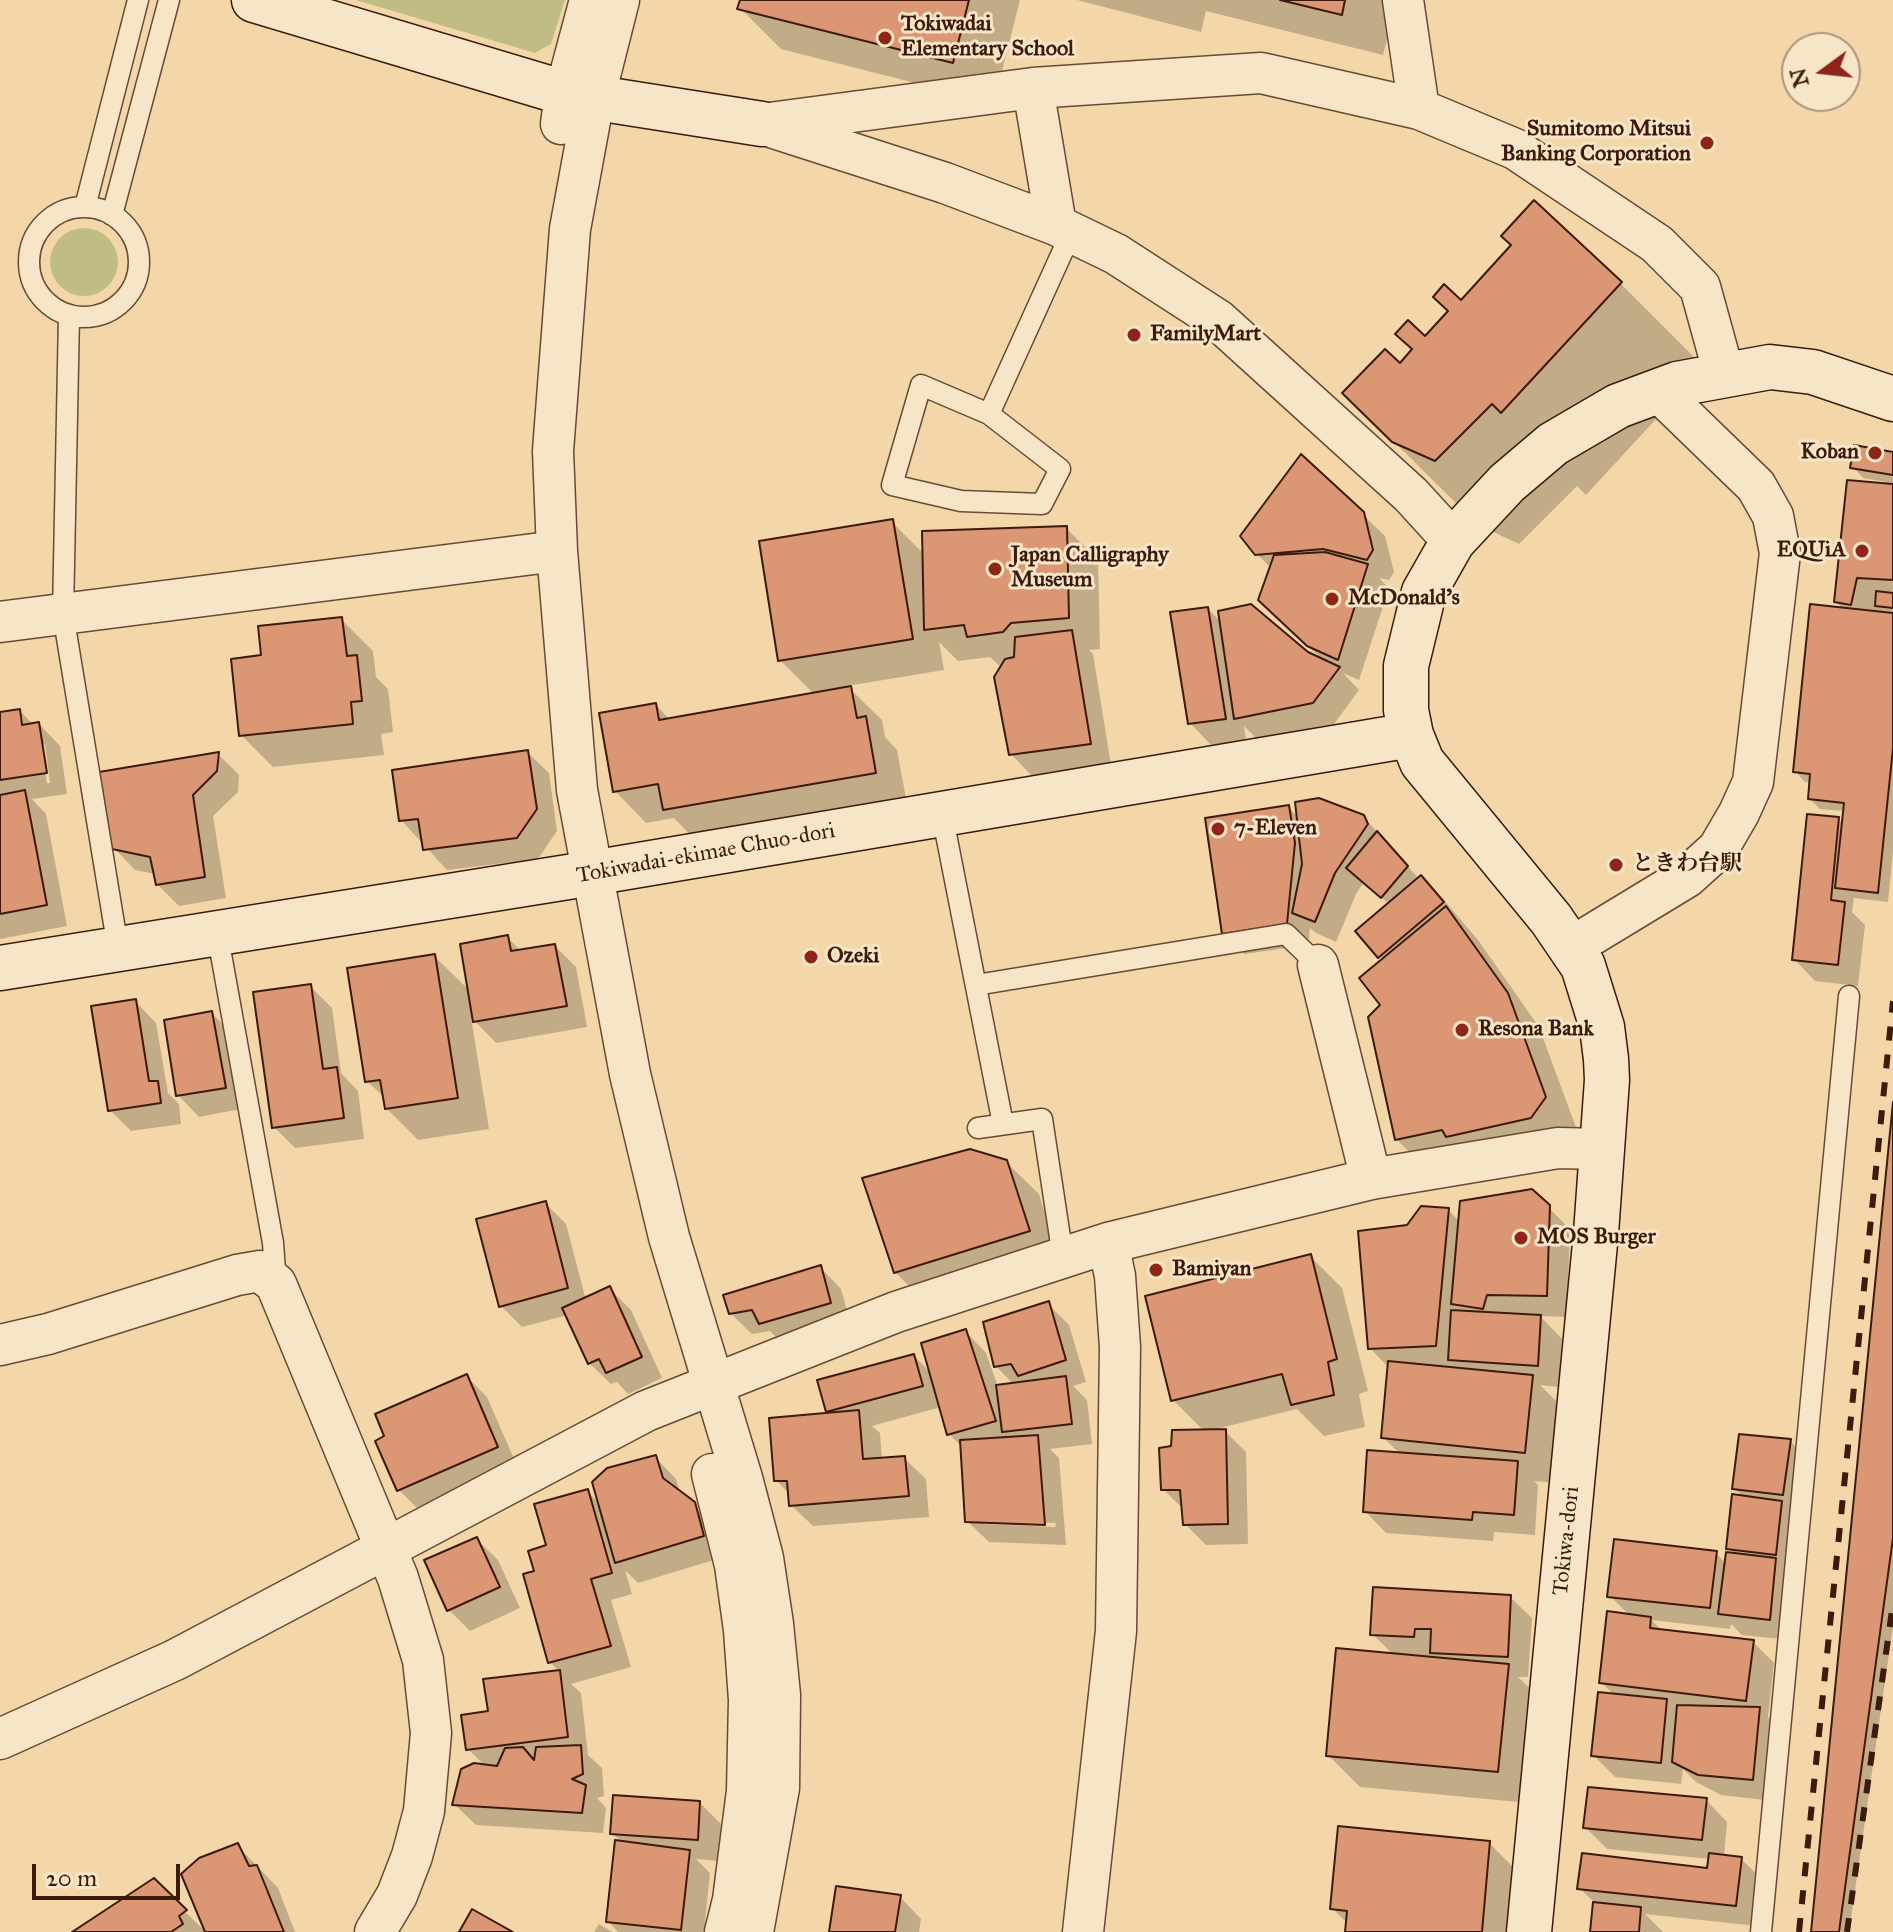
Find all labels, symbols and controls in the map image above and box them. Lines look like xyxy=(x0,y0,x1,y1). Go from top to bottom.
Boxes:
place label: Tokiwadai Elementary School xyxy=(901,12,1074,64)
marker: Tokiwadai Elementary School xyxy=(876,29,894,47)
north arrow xyxy=(1781,32,1861,112)
text: N xyxy=(1784,65,1815,90)
place label: Sumitomo Mitsui Banking Corporation xyxy=(1501,117,1691,168)
marker: Sumitomo Mitsui Banking Corporation xyxy=(1698,134,1716,152)
place label: FamilyMart xyxy=(1150,322,1261,348)
marker: FamilyMart xyxy=(1125,326,1143,344)
place label: Koban xyxy=(1801,440,1859,466)
marker: Koban xyxy=(1866,444,1884,462)
place label: EQUiA xyxy=(1777,538,1846,564)
marker: EQUiA xyxy=(1853,542,1871,560)
place label: Japan Calligraphy Museum xyxy=(1011,543,1169,594)
marker: Japan Calligraphy Museum xyxy=(986,560,1004,578)
place label: McDonald's xyxy=(1348,586,1460,612)
marker: McDonald's xyxy=(1323,590,1341,608)
place label: 7-Eleven xyxy=(1234,816,1317,842)
street label: Tokiwadai-ekimae Chuo-dori xyxy=(575,818,837,890)
marker: 7-Eleven xyxy=(1209,820,1227,838)
place label: ときわ台駅 xyxy=(1632,852,1742,878)
marker: ときわ台駅 xyxy=(1607,856,1625,874)
place label: Ozeki xyxy=(827,944,879,970)
marker: Ozeki xyxy=(802,948,820,966)
place label: Resona Bank xyxy=(1478,1017,1594,1043)
marker: Resona Bank xyxy=(1453,1021,1471,1039)
place label: MOS Burger xyxy=(1537,1225,1656,1251)
marker: MOS Burger xyxy=(1512,1229,1530,1247)
place label: Bamiyan xyxy=(1172,1257,1251,1283)
marker: Bamiyan xyxy=(1147,1261,1165,1279)
street label: Tokiwa-dori xyxy=(1548,1485,1586,1597)
scale bar xyxy=(36,1848,184,1898)
text: 20 m xyxy=(46,1863,97,1893)

